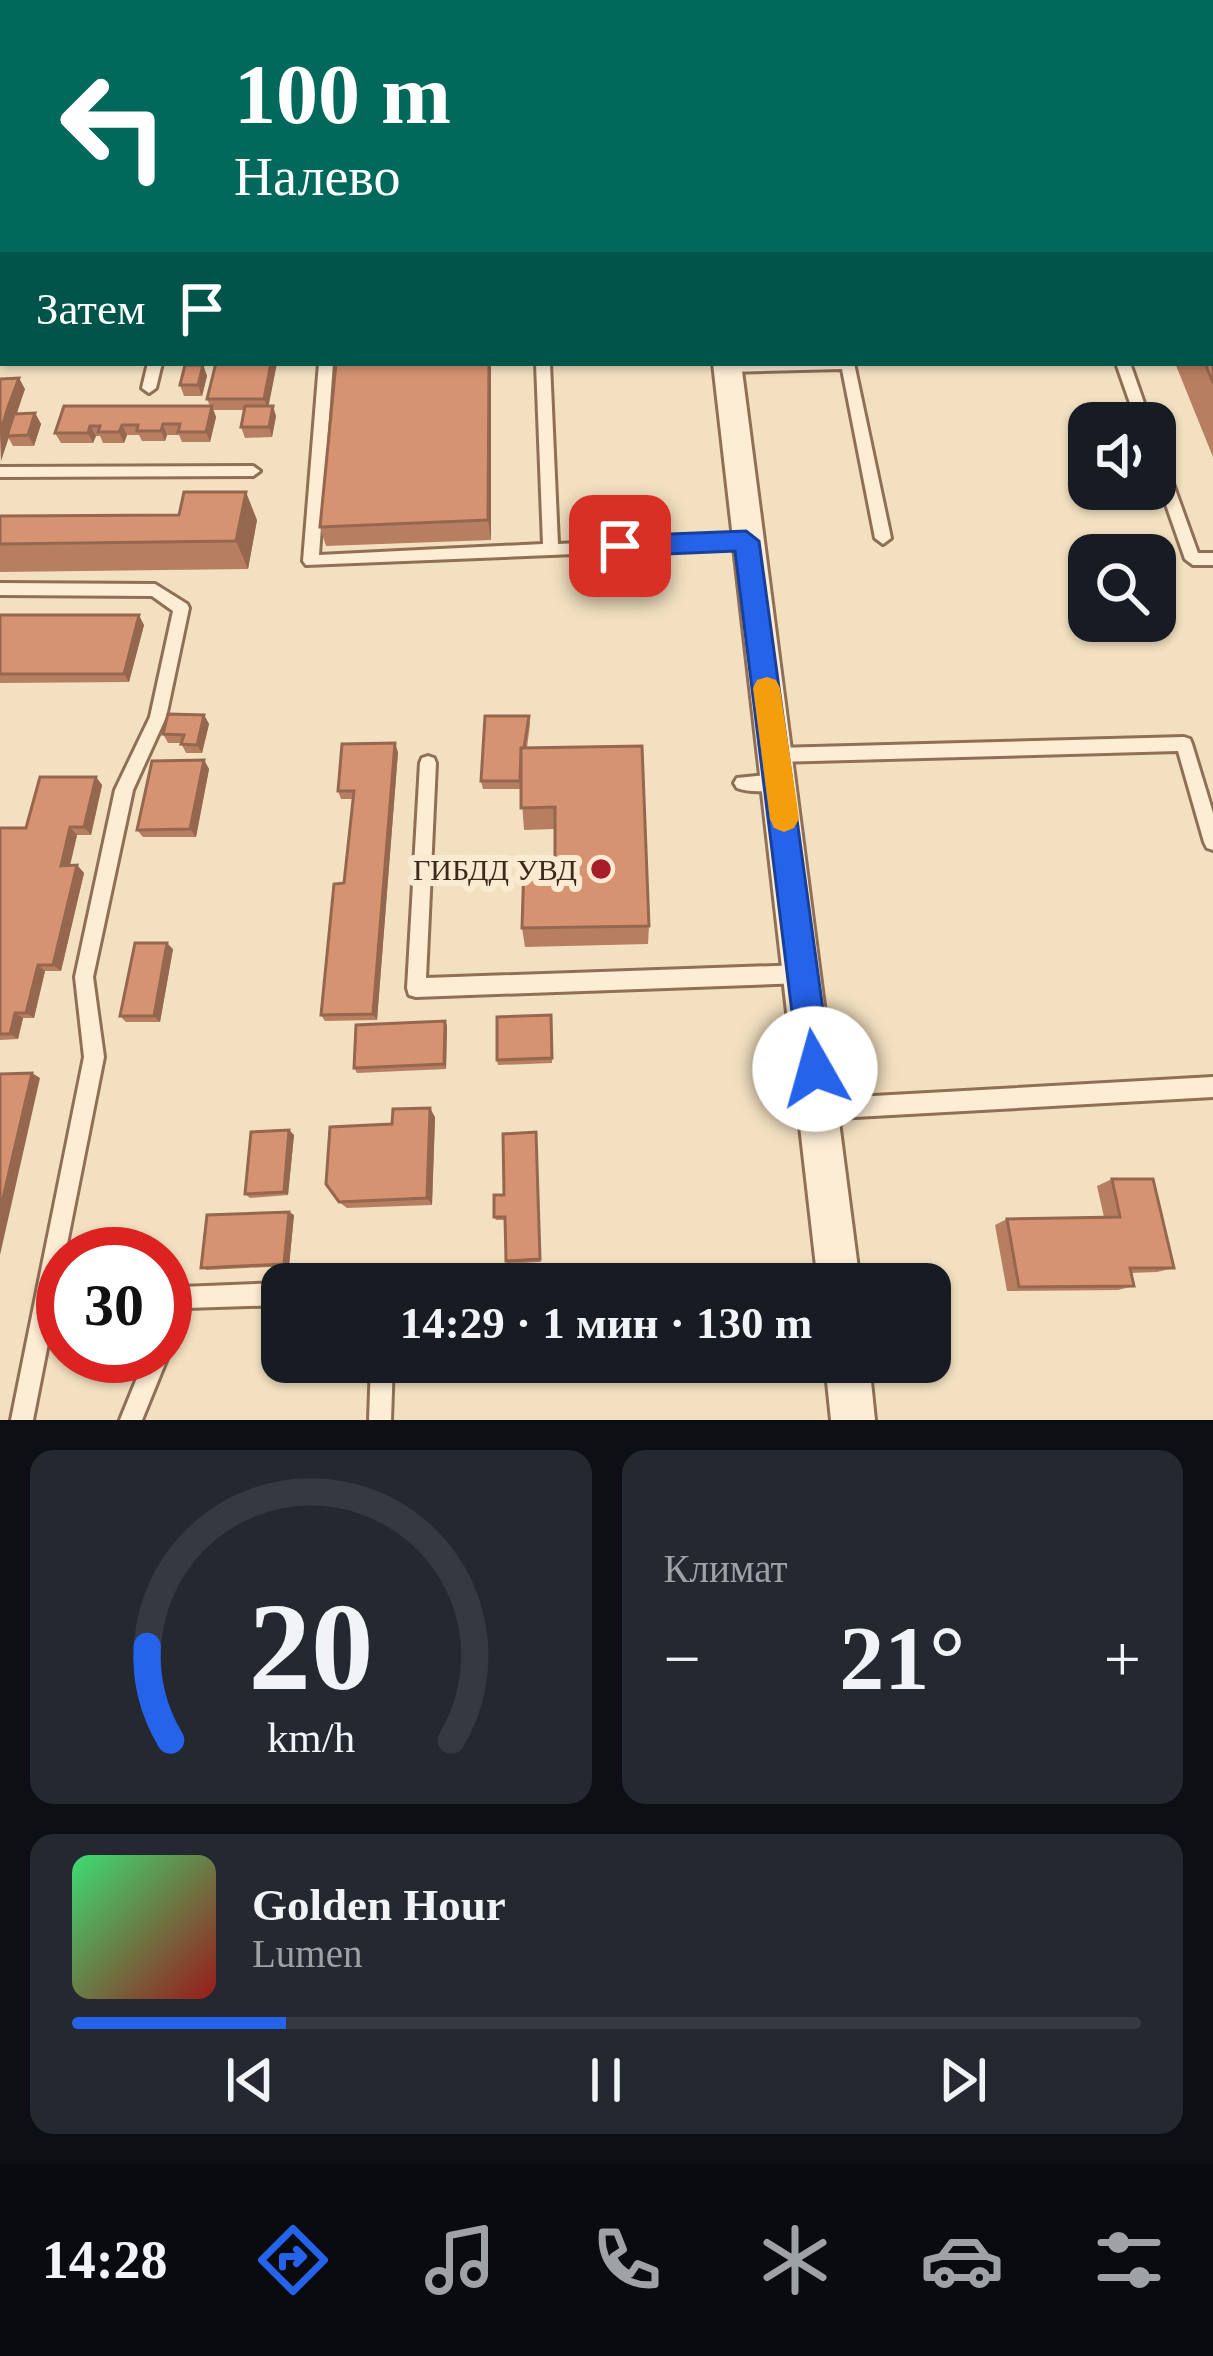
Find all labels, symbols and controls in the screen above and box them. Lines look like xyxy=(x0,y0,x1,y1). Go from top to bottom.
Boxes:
icon: left xyxy=(36,48,192,204)
text: 100 m xyxy=(234,48,451,141)
text: Налево xyxy=(234,147,400,207)
icon: arrive xyxy=(169,276,235,342)
text: Затем xyxy=(36,284,145,334)
map controls xyxy=(1068,402,1176,642)
button: sound xyxy=(1068,402,1176,510)
pin xyxy=(569,495,671,597)
icon: arrive xyxy=(587,513,653,579)
button: search xyxy=(1068,534,1176,642)
place label: ГИБДД УВД xyxy=(413,853,577,886)
marker: ГИБДД УВД xyxy=(588,856,614,882)
position arrow xyxy=(752,1006,878,1132)
speed limit sign: 30 xyxy=(36,1227,192,1383)
text: 14:29 · 1 мин · 130 m xyxy=(400,1298,812,1348)
text: Климат xyxy=(664,1547,788,1590)
text: 20 xyxy=(248,1578,373,1716)
text: 21° xyxy=(839,1609,965,1708)
text: − xyxy=(664,1622,701,1695)
text: + xyxy=(1104,1622,1141,1695)
text: km/h xyxy=(267,1714,355,1761)
text: Golden Hour xyxy=(252,1880,506,1930)
text: Lumen xyxy=(252,1932,362,1975)
icon: previous xyxy=(217,2047,283,2113)
icon: pause xyxy=(573,2047,639,2113)
icon: next xyxy=(930,2047,996,2113)
icon: directions xyxy=(251,2218,335,2302)
icon: music xyxy=(418,2218,502,2302)
icon: phone xyxy=(585,2218,669,2302)
icon: climate xyxy=(753,2218,837,2302)
icon: car xyxy=(920,2218,1004,2302)
icon: filters xyxy=(1087,2218,1171,2302)
text: 14:28 xyxy=(42,2230,168,2290)

